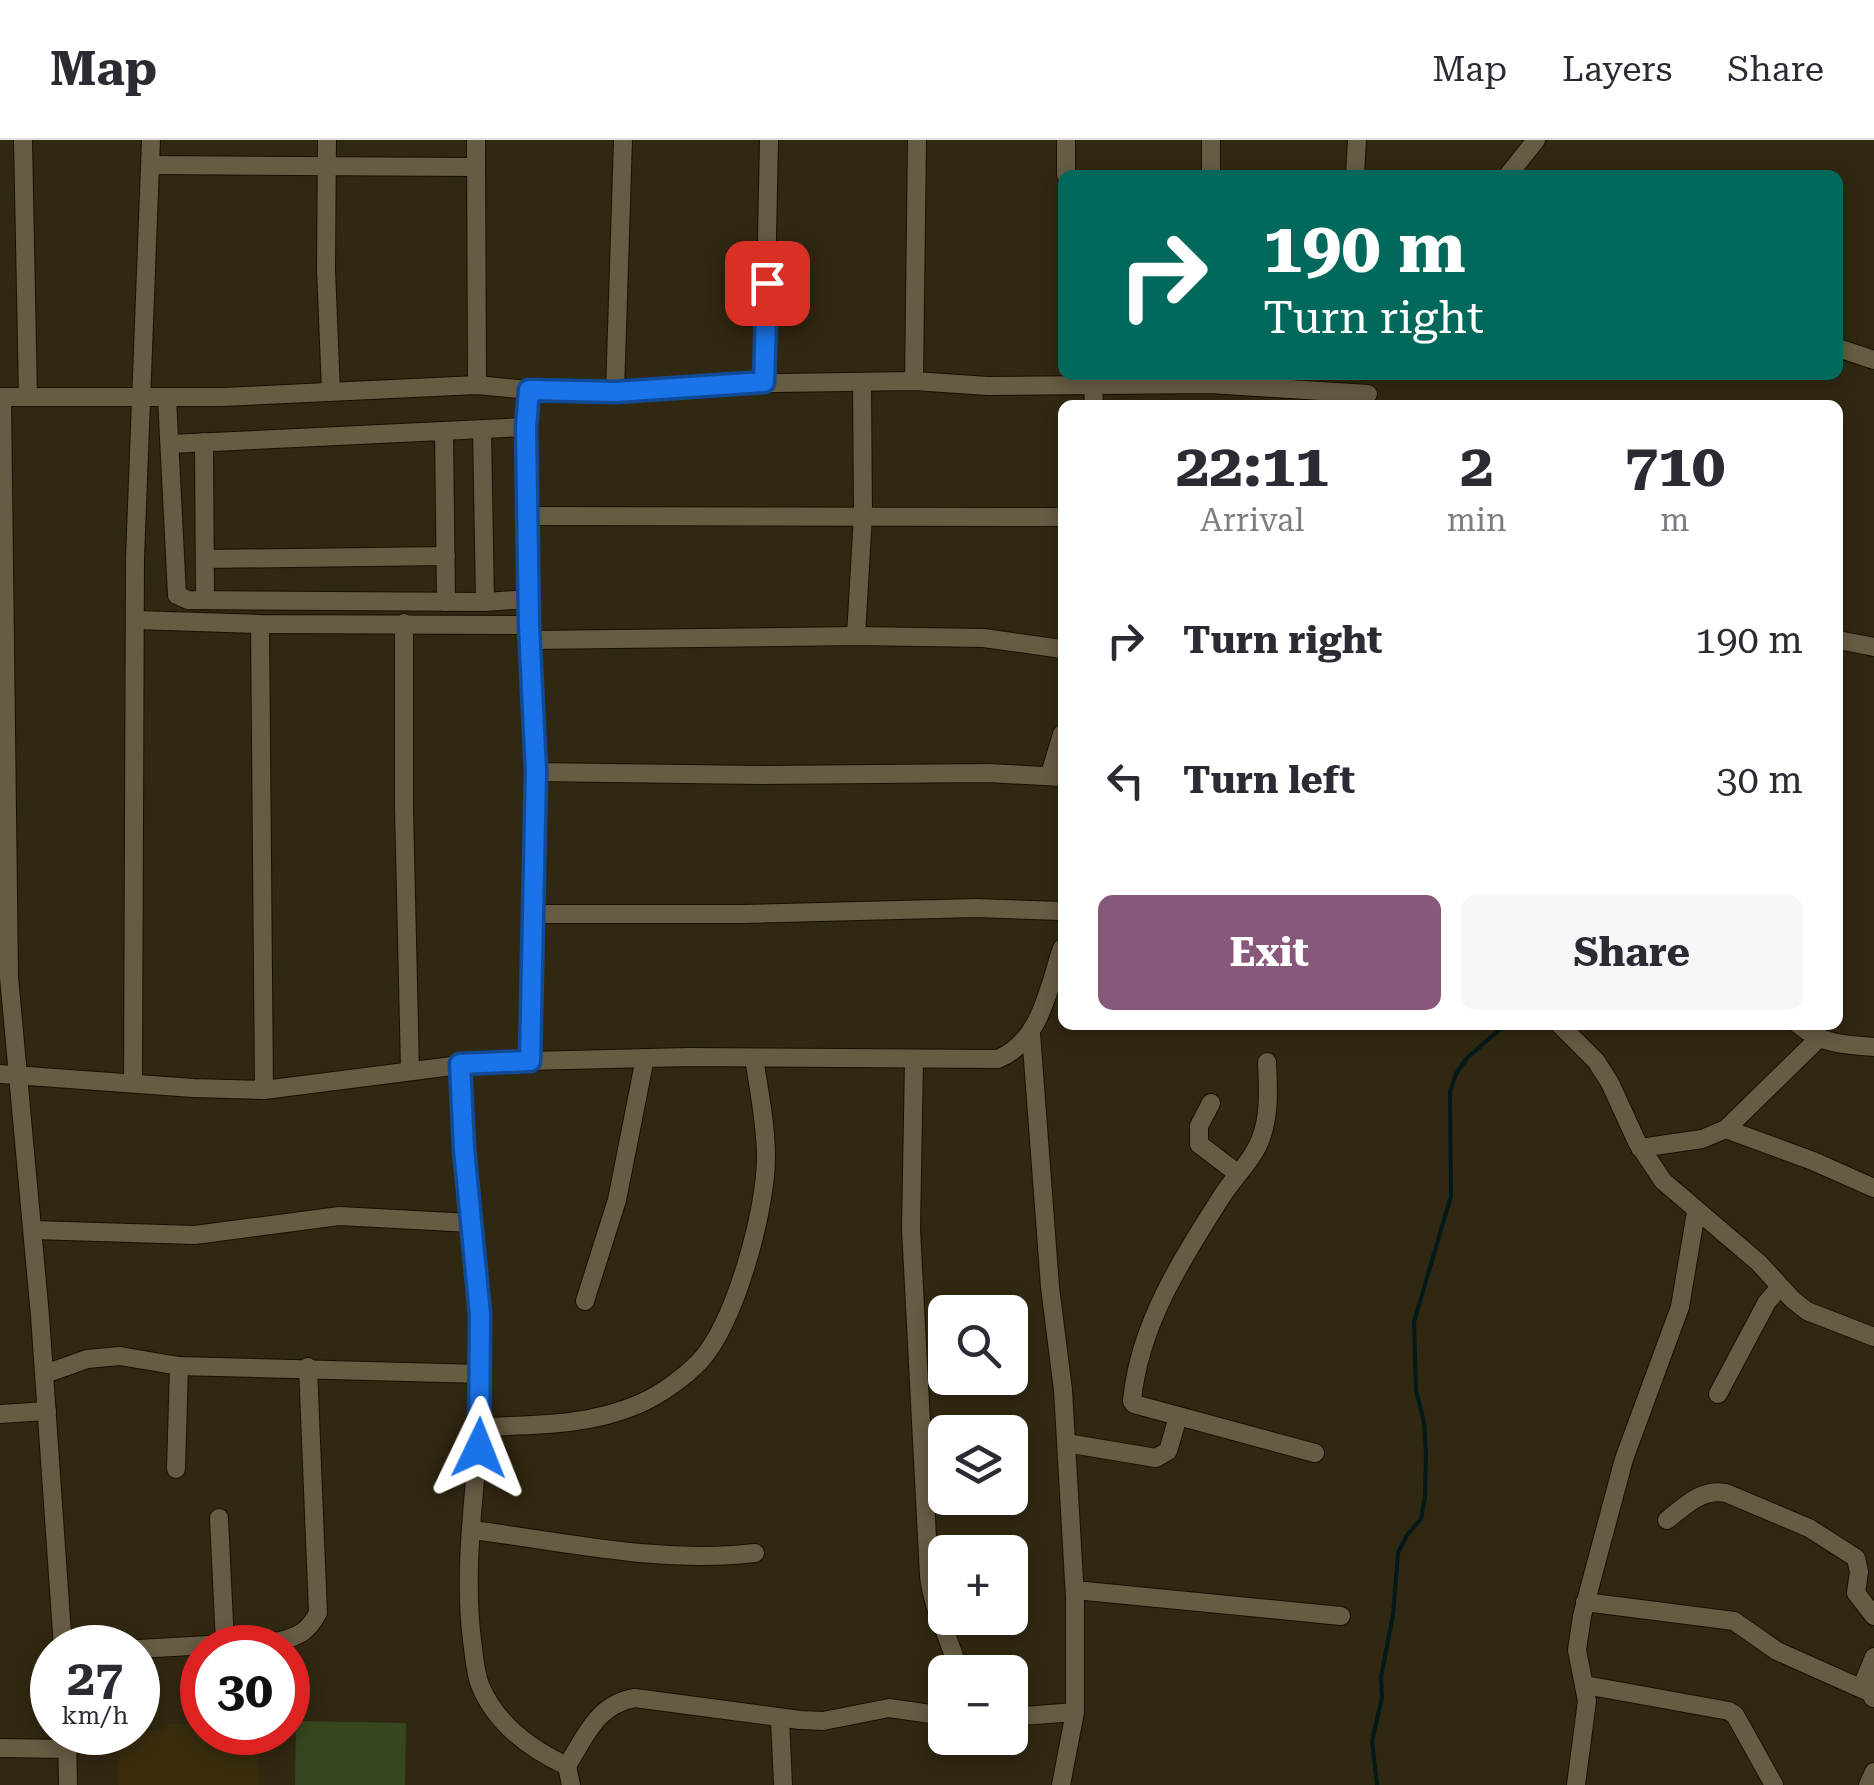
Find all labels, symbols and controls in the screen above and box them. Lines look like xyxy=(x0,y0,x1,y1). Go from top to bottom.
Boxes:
text: Map xyxy=(50,41,157,97)
text: Map xyxy=(1432,49,1507,90)
text: Layers xyxy=(1562,49,1672,90)
text: Share xyxy=(1727,49,1824,90)
text: 190 m xyxy=(1263,207,1466,289)
icon: right xyxy=(1098,210,1228,340)
pin xyxy=(725,241,810,326)
icon: arrive xyxy=(740,256,795,311)
text: Turn right xyxy=(1263,291,1484,344)
text: 22:11 xyxy=(1176,430,1329,501)
text: 2 xyxy=(1460,430,1493,501)
text: 710 xyxy=(1624,430,1725,501)
text: Arrival xyxy=(1200,501,1304,539)
text: min xyxy=(1447,501,1507,539)
text: m xyxy=(1660,501,1689,539)
icon: right xyxy=(1098,613,1153,668)
text: Turn right xyxy=(1183,618,1382,662)
text: 190 m xyxy=(1695,618,1803,662)
icon: left xyxy=(1098,753,1153,808)
text: Turn left xyxy=(1183,758,1355,802)
text: 30 m xyxy=(1716,758,1803,802)
button: Exit xyxy=(1098,895,1441,1010)
button: Share xyxy=(1461,895,1803,1010)
map controls xyxy=(928,1295,1028,1755)
button: search xyxy=(928,1295,1028,1395)
position arrow xyxy=(427,1396,531,1500)
button: layers xyxy=(928,1415,1028,1515)
button: + xyxy=(928,1535,1028,1635)
speed limit sign: 30 xyxy=(180,1625,310,1755)
text: 27 xyxy=(67,1649,123,1707)
button: − xyxy=(928,1655,1028,1755)
text: km/h xyxy=(62,1701,128,1730)

